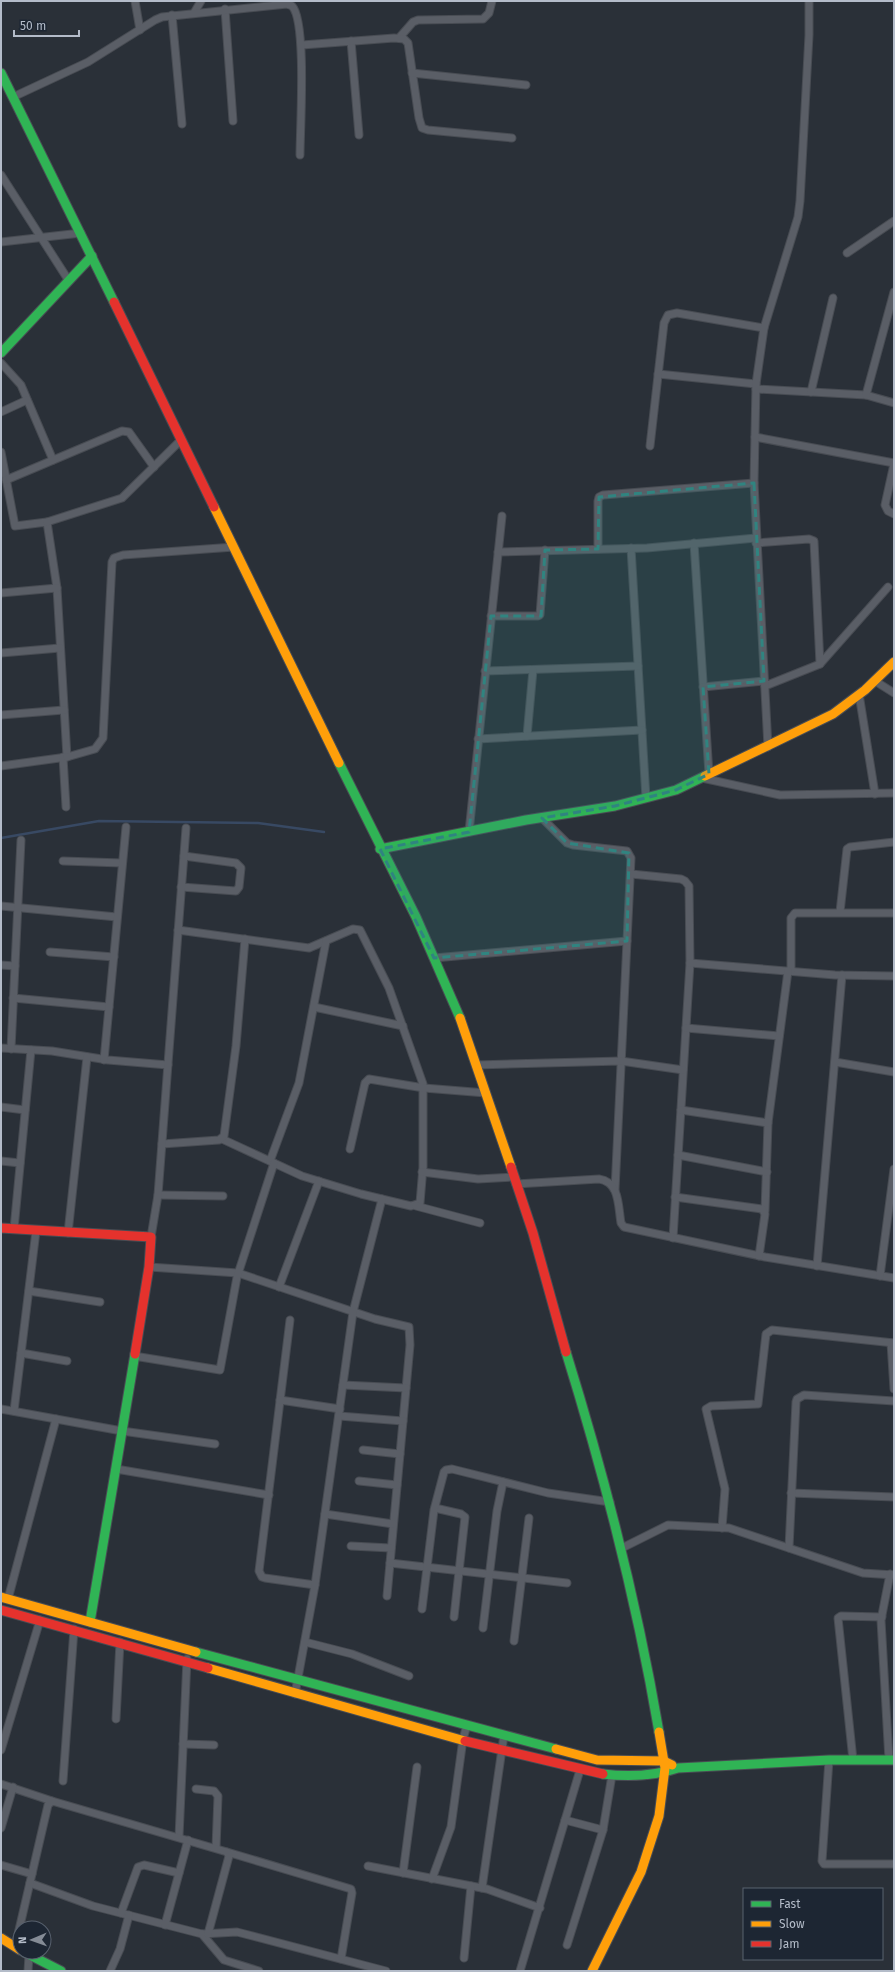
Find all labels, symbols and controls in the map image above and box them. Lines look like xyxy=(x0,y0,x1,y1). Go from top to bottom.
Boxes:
scale bar xyxy=(14,12,79,38)
text: 50 m xyxy=(20,19,46,33)
legend xyxy=(743,1888,883,1960)
text: Fast xyxy=(779,1897,801,1911)
text: Slow xyxy=(779,1917,805,1931)
north arrow xyxy=(12,1920,52,1960)
text: N xyxy=(16,1936,29,1944)
text: Jam xyxy=(779,1937,799,1951)

